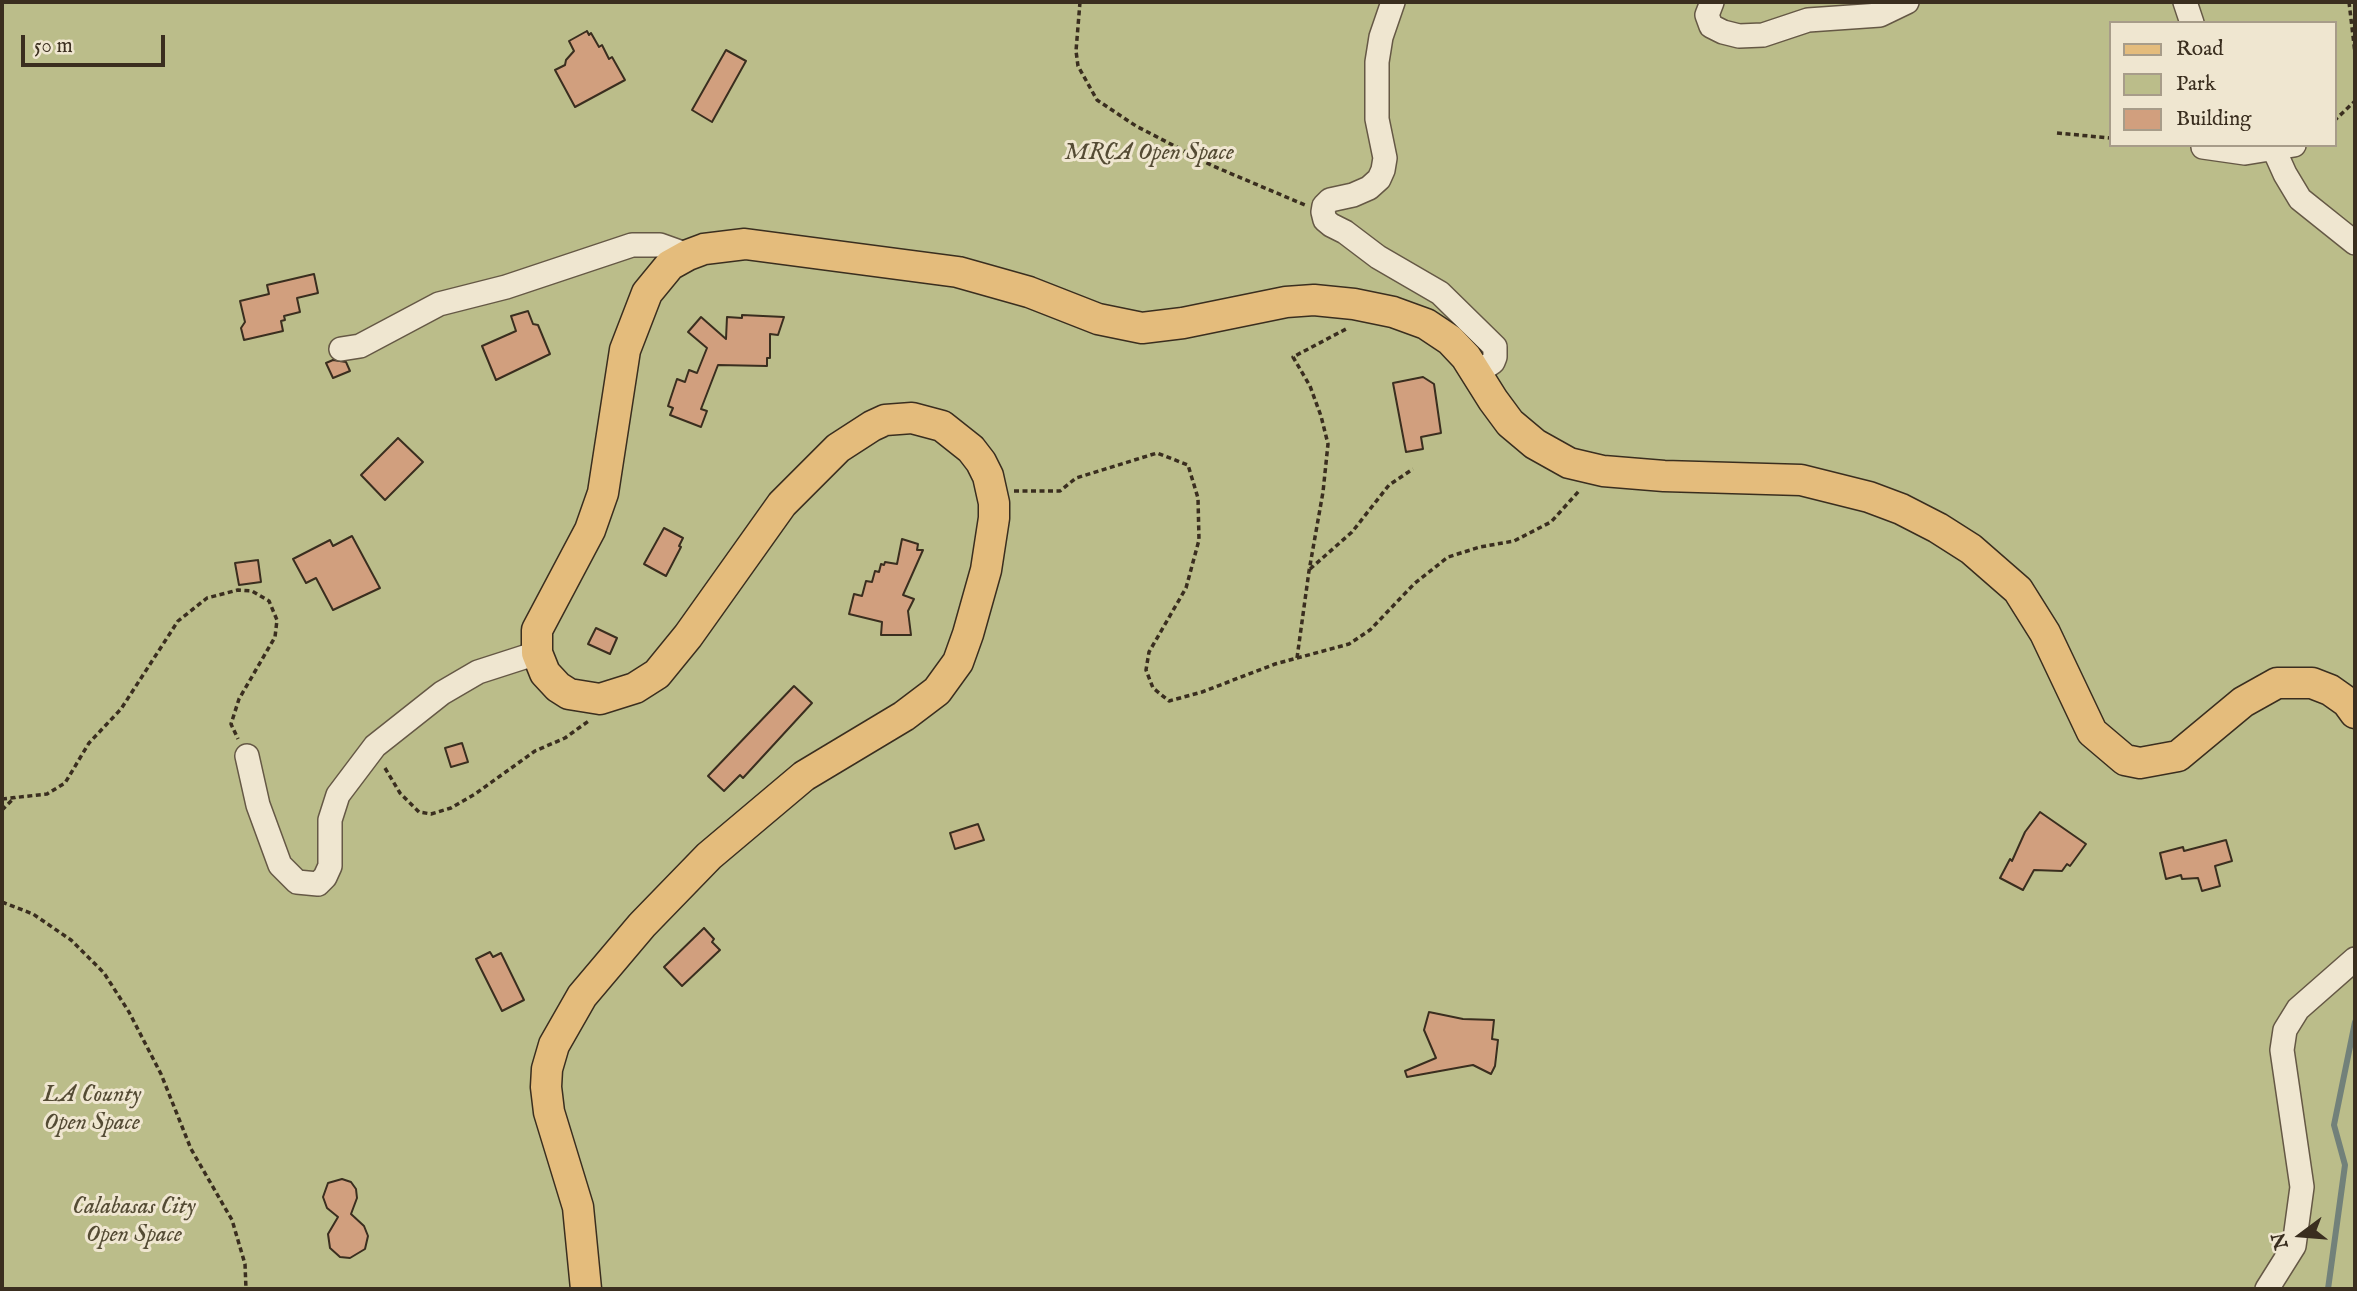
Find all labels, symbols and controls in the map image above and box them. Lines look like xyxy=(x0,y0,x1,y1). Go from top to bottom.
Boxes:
scale bar xyxy=(24,21,168,65)
legend xyxy=(2108,21,2336,147)
text: 50 m xyxy=(34,33,73,60)
text: Road xyxy=(2176,36,2223,63)
text: Park xyxy=(2176,71,2216,98)
text: Building xyxy=(2176,106,2251,133)
park label: MRCA Open Space xyxy=(1064,140,1234,168)
park label: LA County Open Space xyxy=(43,1082,141,1138)
park label: Calabasas City Open Space xyxy=(72,1194,196,1250)
north arrow xyxy=(2266,1200,2336,1270)
text: N xyxy=(2267,1230,2295,1252)

